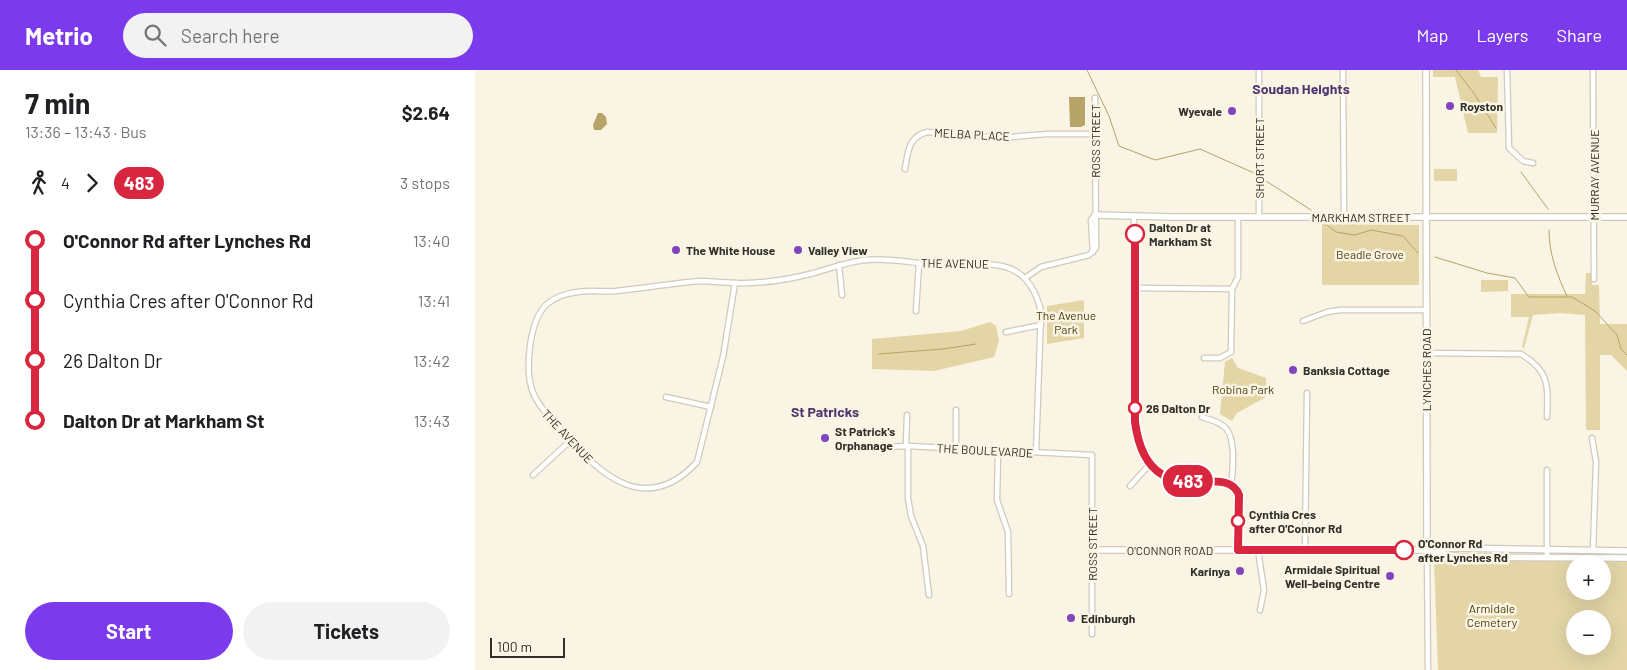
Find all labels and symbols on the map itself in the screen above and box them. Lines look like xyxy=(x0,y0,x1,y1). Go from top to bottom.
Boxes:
district label: Soudan Heights xyxy=(1252,80,1350,97)
place label: Royston xyxy=(1460,99,1503,113)
marker: Royston xyxy=(1444,100,1456,112)
street label: ROSS STREET xyxy=(1088,104,1102,178)
place label: Wyevale xyxy=(1178,104,1222,118)
marker: Wyevale xyxy=(1226,105,1238,117)
street label: SHORT STREET xyxy=(1252,117,1266,199)
street label: MELBA PLACE xyxy=(934,125,1010,143)
street label: MURRAY AVENUE xyxy=(1587,129,1601,221)
street label: MARKHAM STREET xyxy=(1311,210,1411,224)
place label: Dalton Dr at Markham St xyxy=(1149,220,1212,248)
marker: Dalton Dr at Markham St xyxy=(1125,224,1145,244)
place label: The White House xyxy=(686,243,776,257)
place label: Valley View xyxy=(808,243,868,257)
marker: The White House xyxy=(670,244,682,256)
marker: Valley View xyxy=(792,244,804,256)
park label: Beadle Grove xyxy=(1336,247,1404,261)
street label: THE AVENUE xyxy=(921,255,989,271)
park label: The Avenue Park xyxy=(1036,308,1096,336)
street label: LYNCHES ROAD xyxy=(1419,329,1433,411)
place label: Banksia Cottage xyxy=(1303,363,1390,377)
marker: Banksia Cottage xyxy=(1287,364,1299,376)
park label: Robina Park xyxy=(1212,382,1274,396)
marker: 26 Dalton Dr xyxy=(1128,401,1142,415)
place label: 26 Dalton Dr xyxy=(1146,401,1211,415)
district label: St Patricks xyxy=(791,403,859,420)
street label: THE AVENUE xyxy=(540,406,596,466)
place label: St Patrick's Orphanage xyxy=(835,424,895,452)
marker: St Patrick's Orphanage xyxy=(819,432,831,444)
street label: THE BOULEVARDE xyxy=(936,440,1034,460)
line badge: 483 xyxy=(1159,465,1217,497)
street label: ROSS STREET xyxy=(1085,507,1099,581)
place label: Cynthia Cres after O'Connor Rd xyxy=(1249,507,1342,535)
marker: Cynthia Cres after O'Connor Rd xyxy=(1231,514,1245,528)
place label: O'Connor Rd after Lynches Rd xyxy=(1418,536,1508,564)
marker: O'Connor Rd after Lynches Rd xyxy=(1394,540,1414,560)
street label: O'CONNOR ROAD xyxy=(1127,543,1213,557)
place label: Armidale Spiritual Well-being Centre xyxy=(1284,562,1380,590)
place label: Karinya xyxy=(1190,564,1230,578)
marker: Karinya xyxy=(1234,565,1246,577)
marker: Armidale Spiritual Well-being Centre xyxy=(1384,570,1396,582)
park label: Armidale Cemetery xyxy=(1467,601,1518,629)
place label: Edinburgh xyxy=(1081,611,1135,625)
marker: Edinburgh xyxy=(1065,612,1077,624)
scale bar xyxy=(490,635,565,658)

